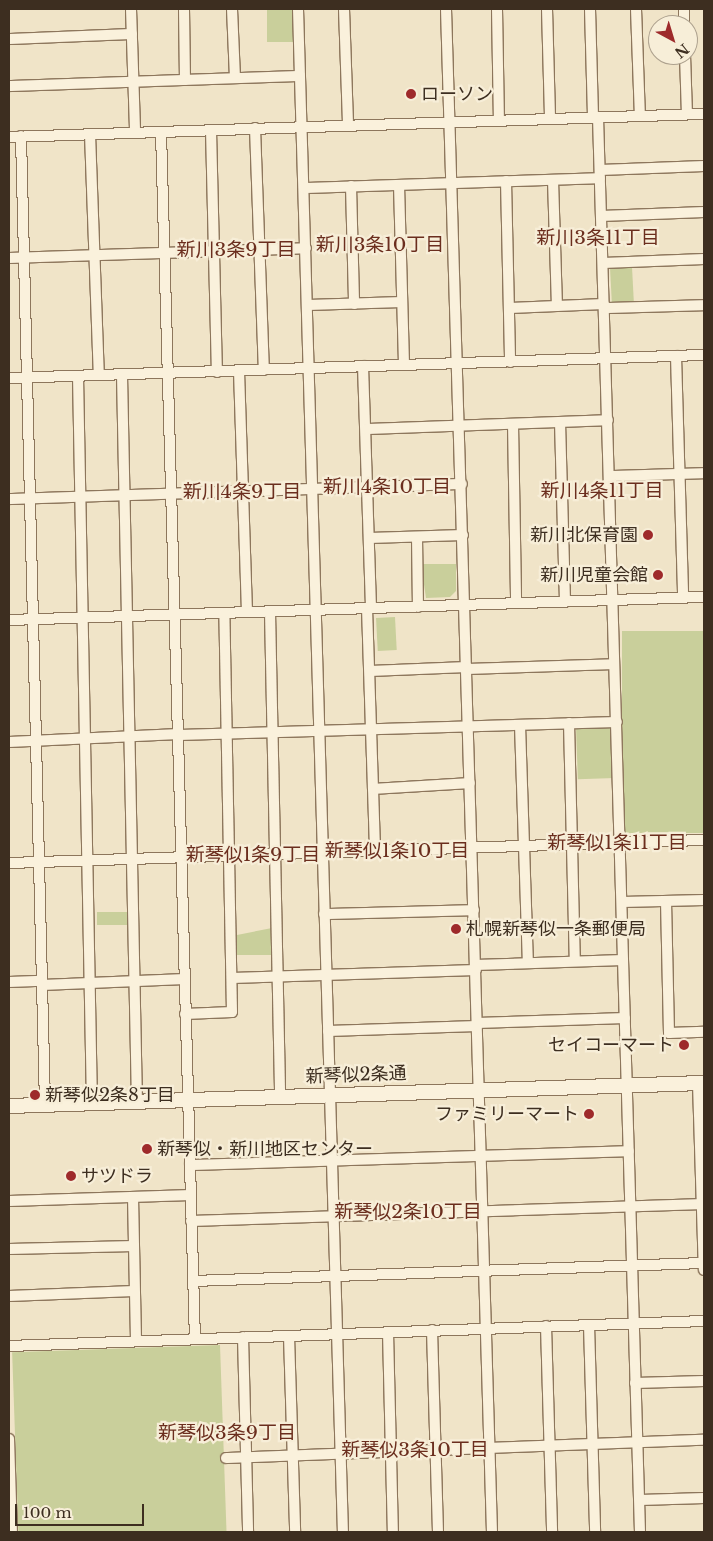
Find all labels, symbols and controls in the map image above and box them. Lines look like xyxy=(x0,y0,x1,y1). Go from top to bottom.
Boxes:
north arrow xyxy=(648,15,698,65)
text: N xyxy=(671,40,693,62)
place label: ローソン xyxy=(421,83,493,105)
marker: ローソン xyxy=(405,88,417,100)
district label: 新川3条11丁目 xyxy=(536,227,660,249)
district label: 新川3条10丁目 xyxy=(316,234,444,256)
district label: 新川3条9丁目 xyxy=(177,239,295,261)
district label: 新川4条10丁目 xyxy=(323,476,451,498)
district label: 新川4条11丁目 xyxy=(540,480,664,502)
district label: 新川4条9丁目 xyxy=(183,481,301,503)
place label: 新川北保育園 xyxy=(530,524,638,546)
marker: 新川北保育園 xyxy=(642,529,654,541)
place label: 新川児童会館 xyxy=(540,564,648,586)
marker: 新川児童会館 xyxy=(652,569,664,581)
district label: 新琴似1条11丁目 xyxy=(547,832,687,854)
district label: 新琴似1条10丁目 xyxy=(325,840,469,862)
district label: 新琴似1条9丁目 xyxy=(186,844,320,866)
place label: 札幌新琴似一条郵便局 xyxy=(466,918,646,940)
marker: 札幌新琴似一条郵便局 xyxy=(450,923,462,935)
place label: セイコーマート xyxy=(548,1034,674,1056)
marker: セイコーマート xyxy=(678,1039,690,1051)
street label: 新琴似2条通 xyxy=(305,1062,407,1088)
place label: 新琴似2条8丁目 xyxy=(45,1084,175,1106)
marker: 新琴似2条8丁目 xyxy=(29,1089,41,1101)
place label: ファミリーマート xyxy=(435,1103,579,1125)
marker: ファミリーマート xyxy=(583,1108,595,1120)
place label: 新琴似・新川地区センター xyxy=(157,1138,373,1160)
marker: 新琴似・新川地区センター xyxy=(141,1143,153,1155)
place label: サツドラ xyxy=(81,1165,153,1187)
marker: サツドラ xyxy=(65,1170,77,1182)
district label: 新琴似2条10丁目 xyxy=(334,1201,482,1223)
district label: 新琴似3条9丁目 xyxy=(158,1422,296,1444)
district label: 新琴似3条10丁目 xyxy=(341,1439,489,1461)
scale bar xyxy=(18,1494,146,1526)
text: 100 m xyxy=(23,1503,72,1522)

